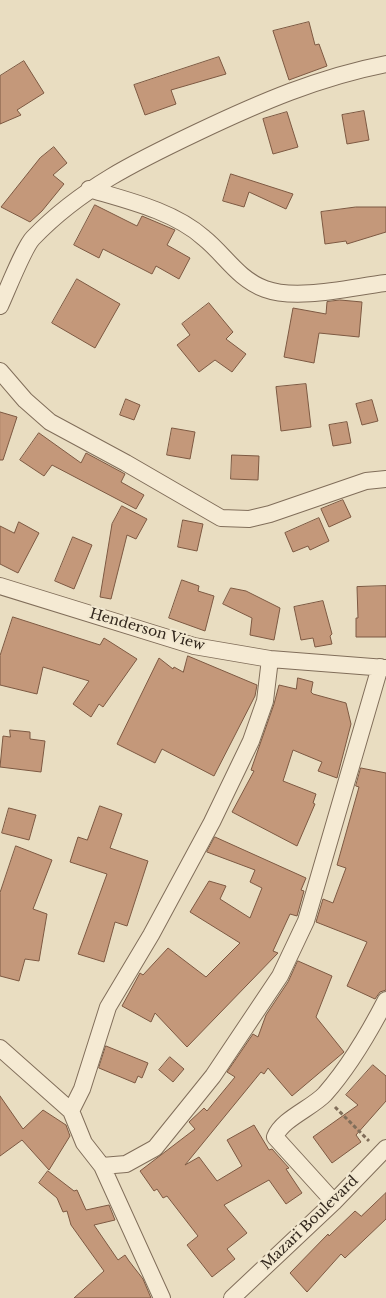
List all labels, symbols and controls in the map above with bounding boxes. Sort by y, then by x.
street label: Henderson View [87,606,207,654]
street label: Mazari Boulevard [258,1173,362,1273]

